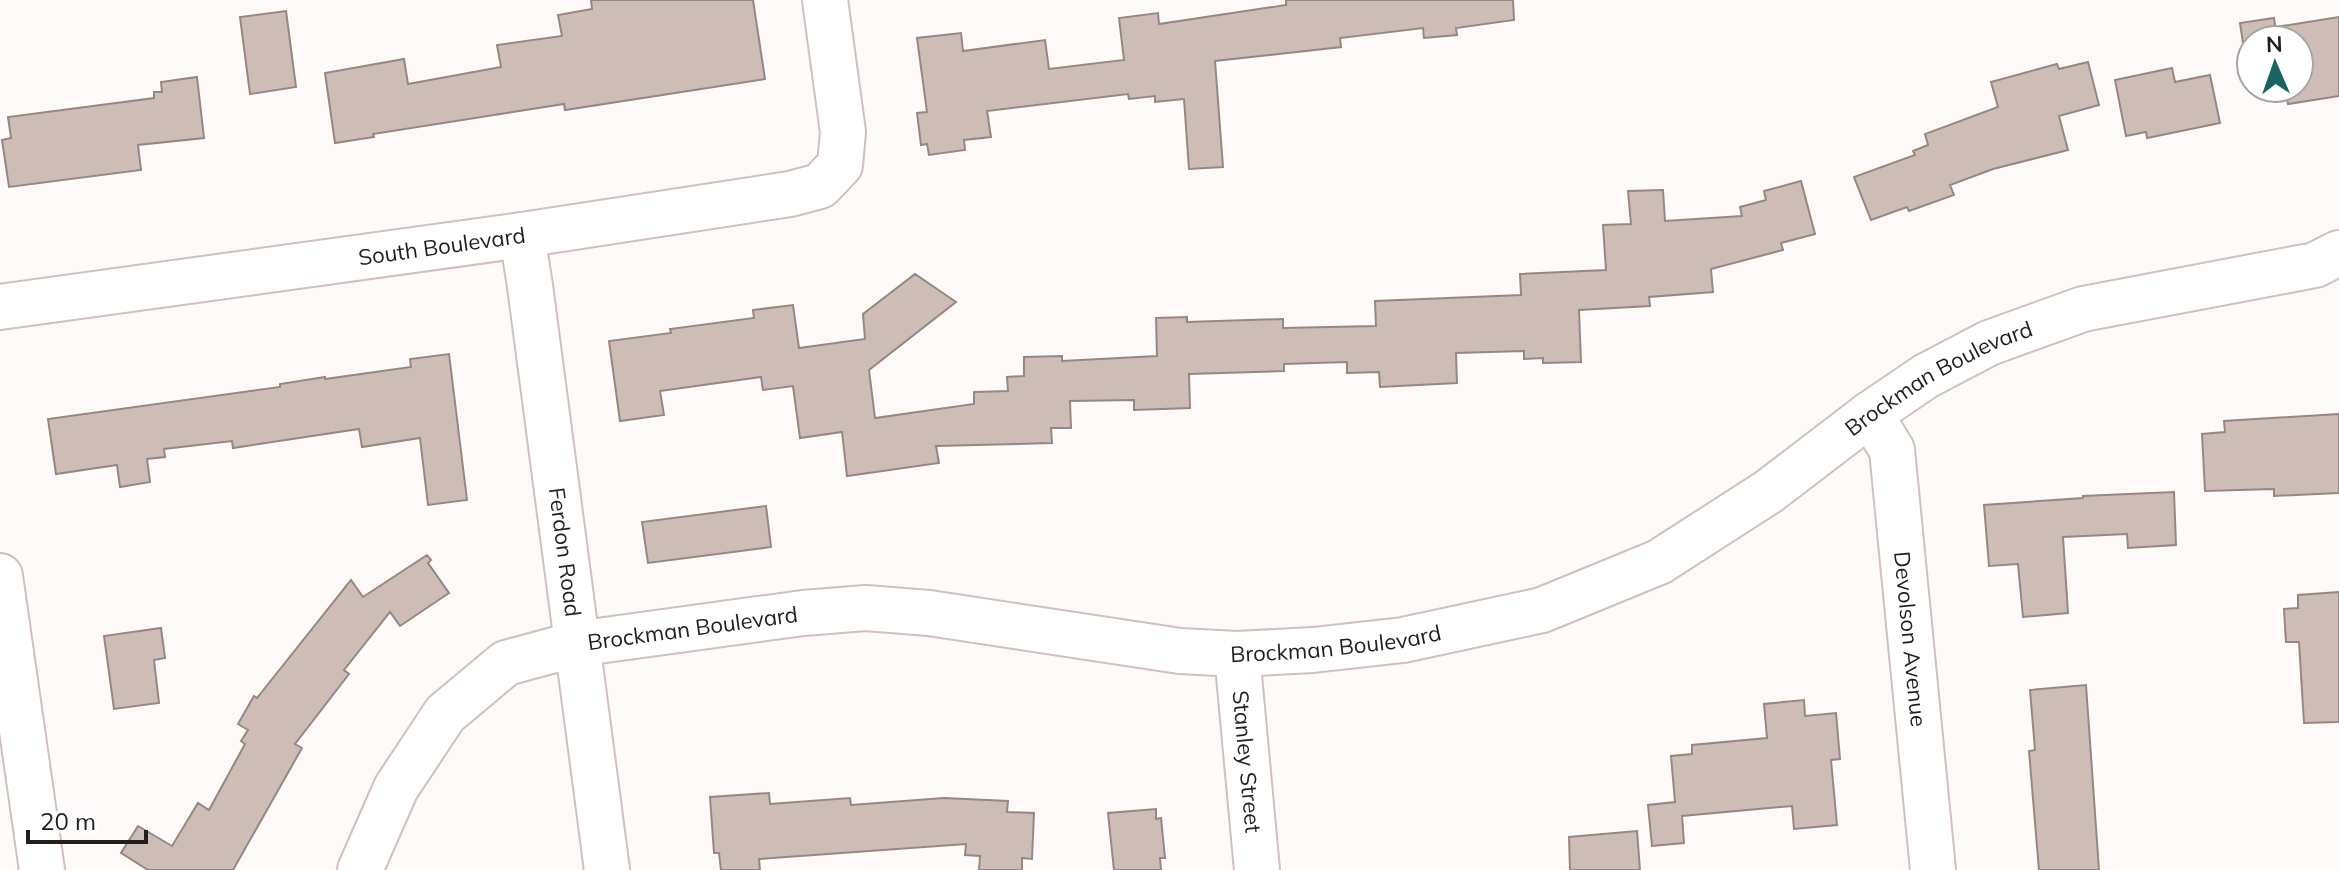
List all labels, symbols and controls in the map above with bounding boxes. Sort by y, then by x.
north arrow [2235,24,2315,104]
text: N [2266,30,2283,58]
street label: South Boulevard [356,221,527,271]
street label: Brockman Boulevard [1839,315,2036,442]
street label: Ferdon Road [543,486,587,618]
street label: Devolson Avenue [1888,550,1933,728]
street label: Brockman Boulevard [586,600,799,656]
street label: Brockman Boulevard [1230,618,1444,668]
street label: Stanley Street [1226,689,1268,834]
scale bar [28,794,146,844]
text: 20 m [40,806,96,836]

